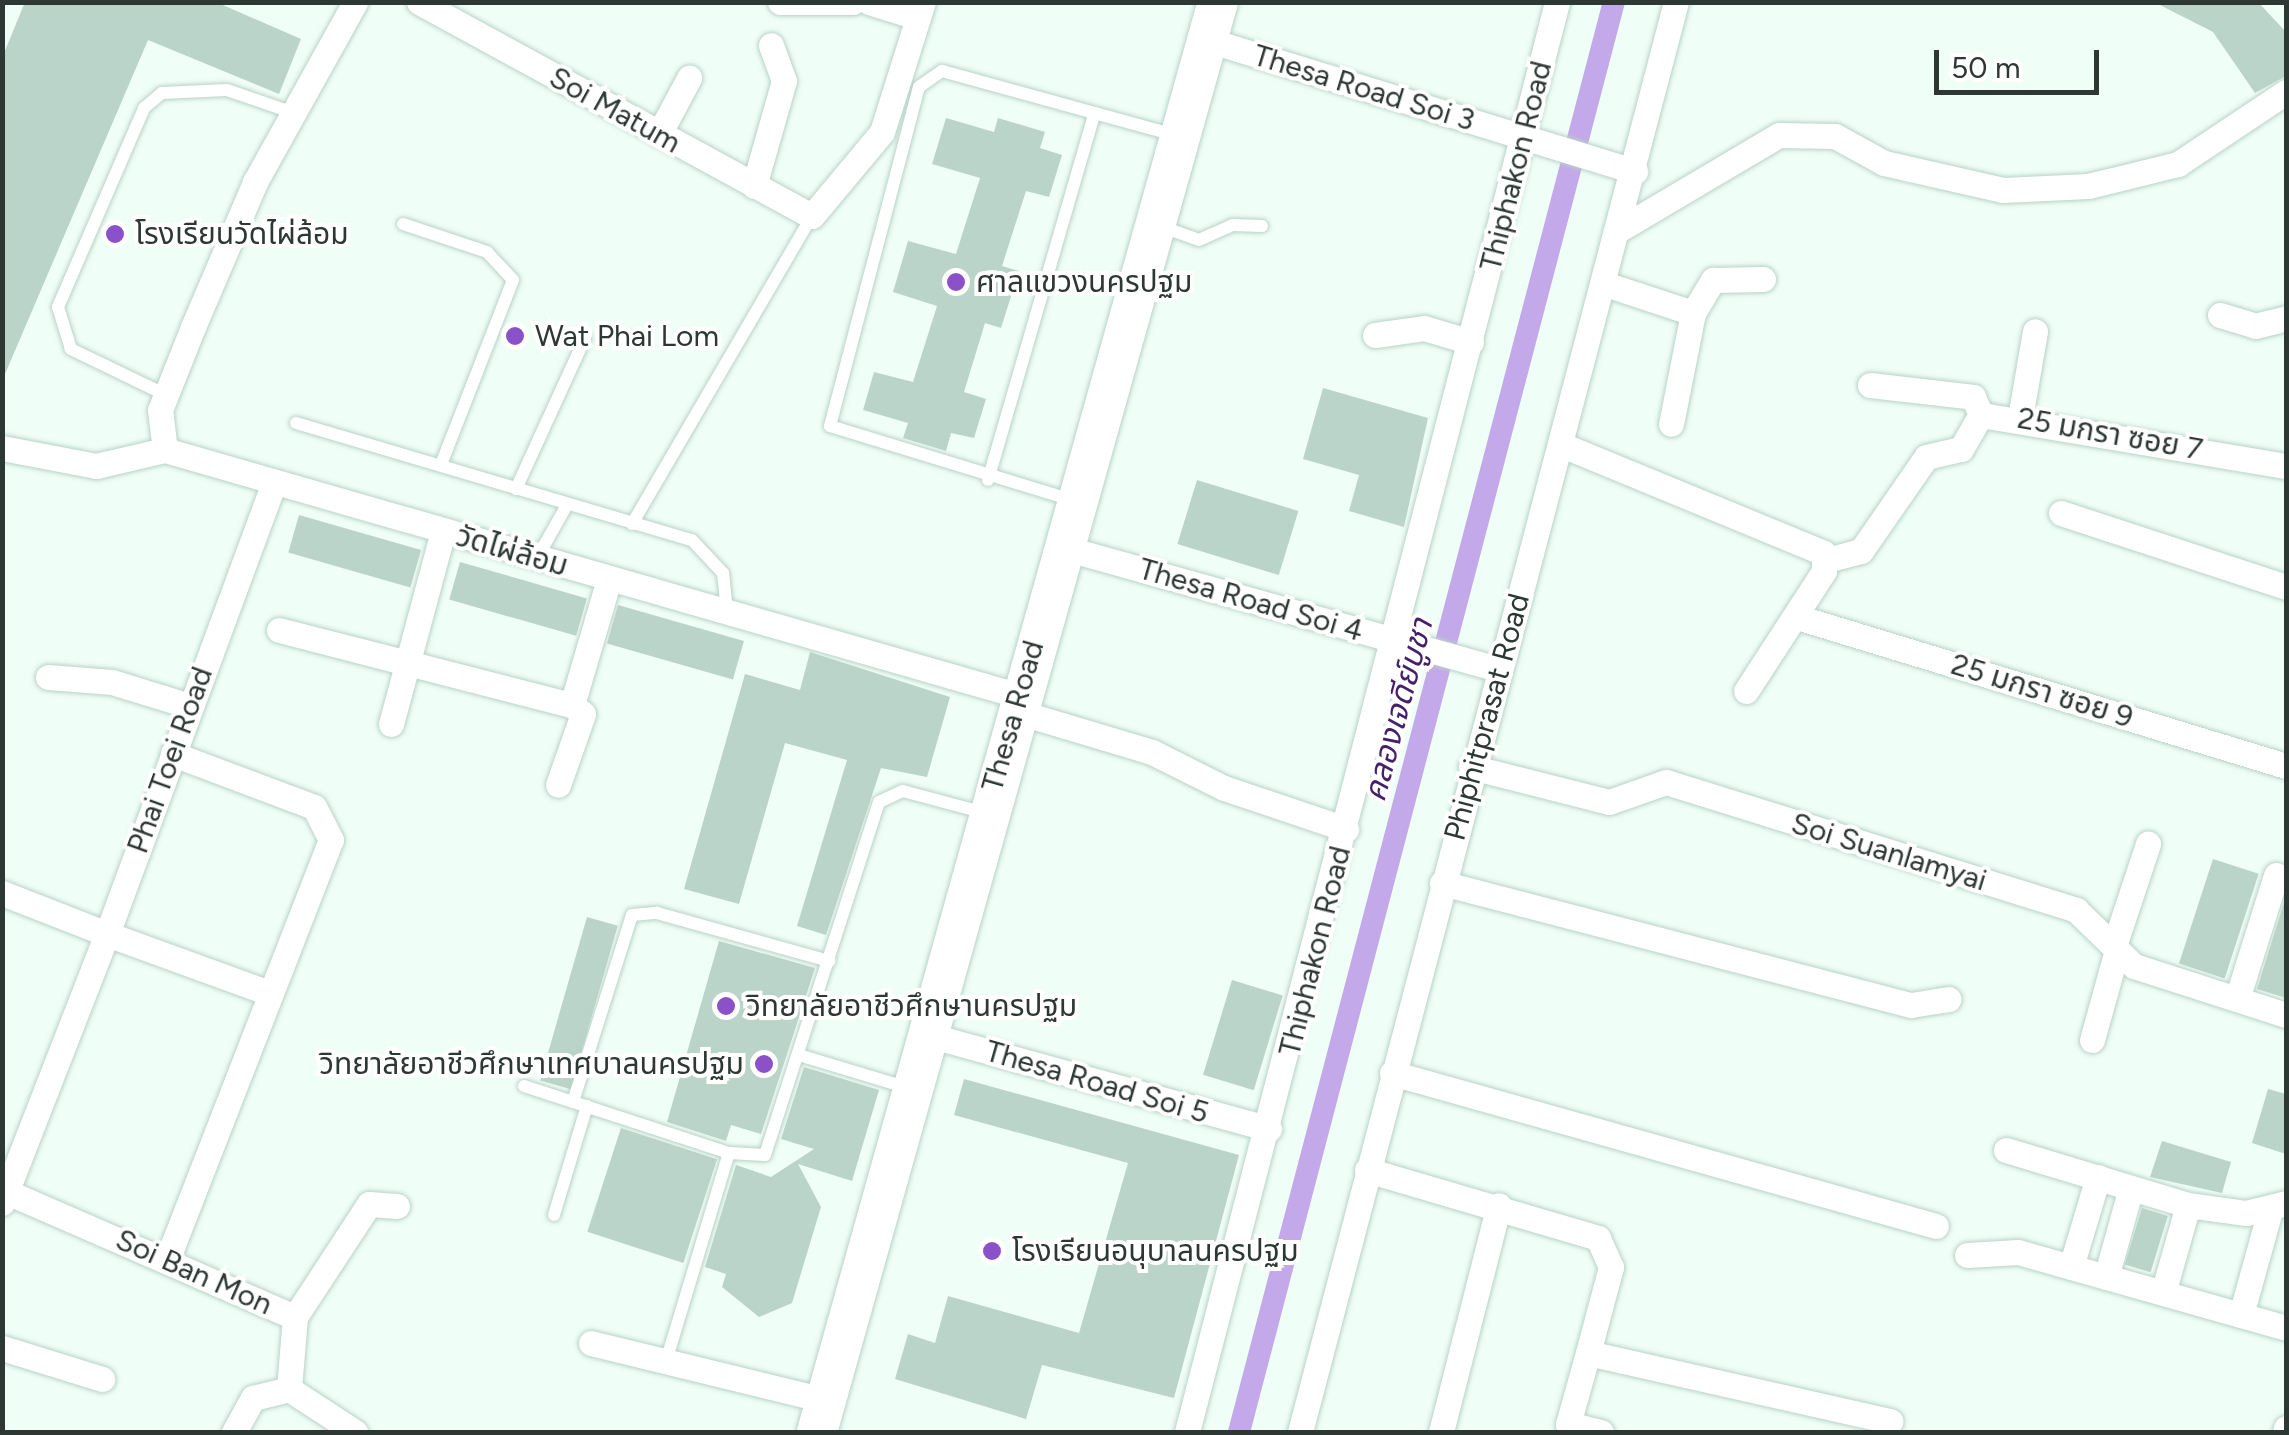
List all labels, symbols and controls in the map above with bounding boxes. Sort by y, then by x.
scale bar [1939,30,2104,92]
street label: Thesa Road Soi 3 [1249,37,1479,139]
text: 50 m [1951,49,2020,86]
street label: Thiphakon Road [1473,57,1559,275]
street label: Soi Matum [543,59,687,161]
place label: โรงเรียนวัดไผ่ล้อม [135,216,349,252]
marker: โรงเรียนวัดไผ่ล้อม [104,223,126,245]
place label: ศาลแขวงนครปฐม [976,264,1193,300]
marker: ศาลแขวงนครปฐม [945,271,967,293]
place label: Wat Phai Lom [535,318,719,354]
marker: Wat Phai Lom [504,325,526,347]
street label: 25 มกรา ซอย 7 [2015,400,2205,468]
street label: วัดไผ่ล้อม [452,518,572,584]
street label: Thesa Road Soi 4 [1135,551,1367,649]
street label: Phiphitprasat Road [1437,590,1537,844]
water label: คลองเจดีย์บูชา [1355,614,1441,806]
street label: Thesa Road [974,636,1052,796]
street label: 25 มกรา ซอย 9 [1947,646,2137,736]
street label: Phai Toei Road [120,662,220,858]
street label: Soi Suanlamyai [1787,805,1991,899]
street label: Thiphakon Road [1272,842,1358,1060]
place label: วิทยาลัยอาชีวศึกษานครปฐม [746,988,1077,1024]
marker: วิทยาลัยอาชีวศึกษานครปฐม [715,995,737,1017]
street label: Thesa Road Soi 5 [981,1033,1213,1131]
place label: วิทยาลัยอาชีวศึกษาเทศบาลนครปฐม [319,1046,744,1082]
marker: วิทยาลัยอาชีวศึกษาเทศบาลนครปฐม [753,1053,775,1075]
street label: Soi Ban Mon [110,1221,278,1323]
place label: โรงเรียนอนุบาลนครปฐม [1012,1233,1299,1269]
marker: โรงเรียนอนุบาลนครปฐม [981,1240,1003,1262]

